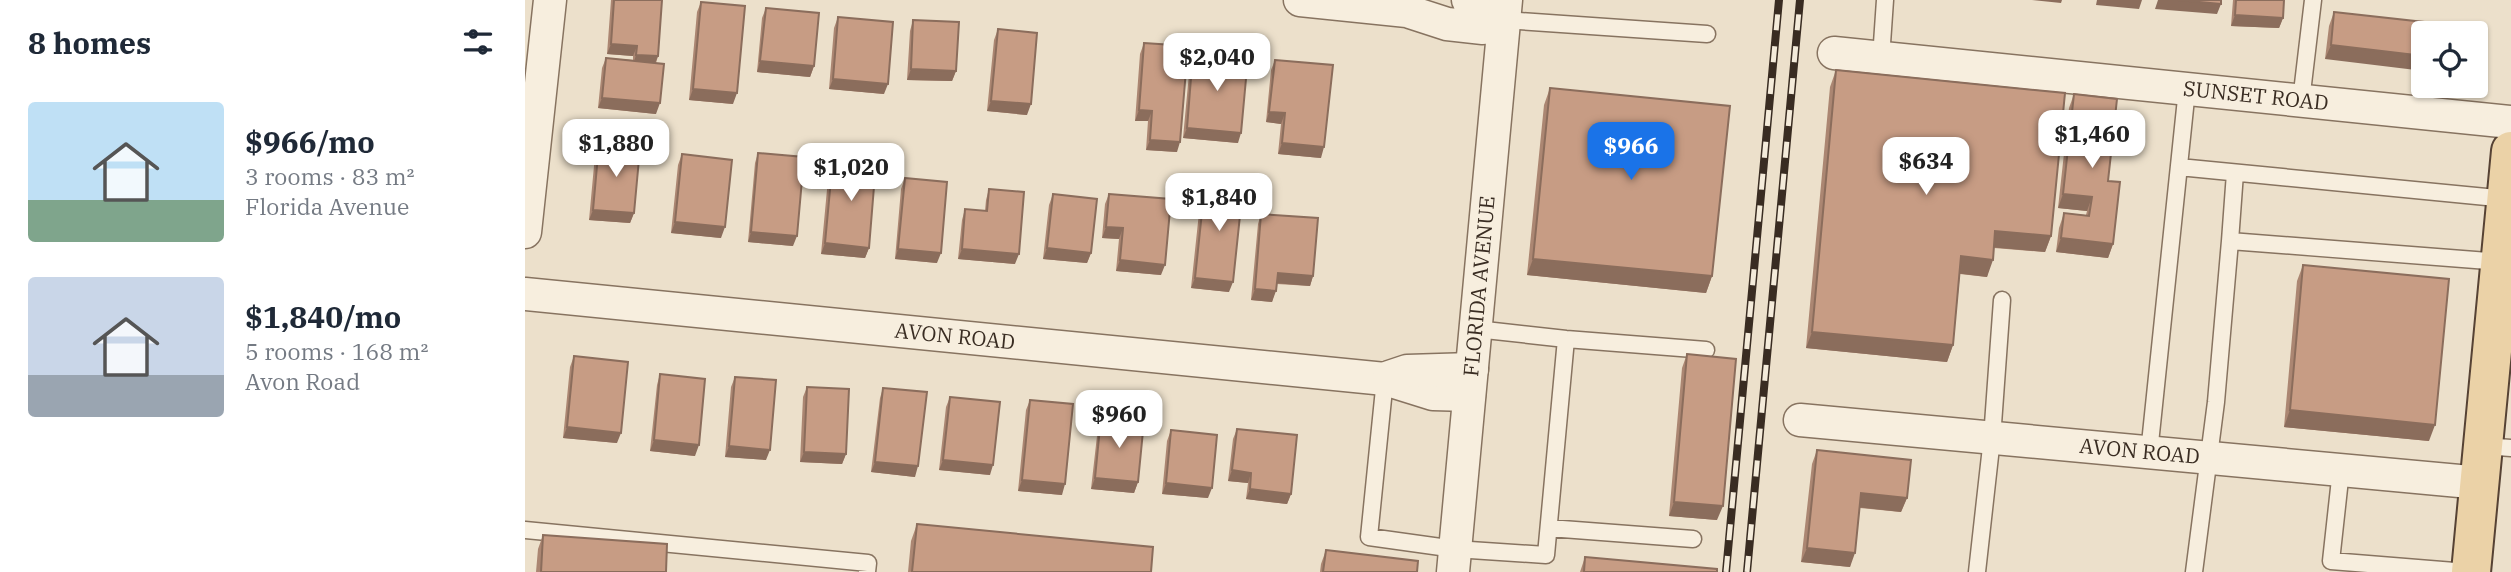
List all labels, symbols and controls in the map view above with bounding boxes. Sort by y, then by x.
map controls [2411,21,2488,98]
button: locate [2411,21,2488,98]
text: 8 homes [28,23,151,62]
icon: filters [459,23,497,61]
pin: $2,040 [1160,34,1274,93]
text: $2,040 [1179,41,1255,71]
street label: SUNSET ROAD [2182,74,2330,116]
pin: $1,460 [2035,110,2149,170]
text: $1,460 [2054,118,2130,148]
pin: $1,880 [559,120,673,179]
text: $966/mo [245,122,375,161]
pin: $966 [1590,122,1672,182]
text: $1,880 [578,127,654,157]
icon: home [84,130,168,214]
text: $966 [1603,130,1659,160]
pin: $634 [1885,138,1967,197]
pin: $1,020 [794,144,908,203]
text: $634 [1898,145,1954,175]
text: $1,020 [813,151,889,181]
text: 3 rooms · 83 m² [245,161,415,191]
pin: $1,840 [1162,174,1276,233]
text: $1,840 [1181,181,1257,211]
text: Florida Avenue [245,191,409,221]
street label: FLORIDA AVENUE [1456,195,1501,378]
text: $1,840/mo [245,297,401,336]
icon: home [84,305,168,389]
street label: AVON ROAD [894,316,1016,355]
text: 5 rooms · 168 m² [245,336,428,366]
text: Avon Road [245,366,360,396]
pin: $960 [1078,391,1160,450]
text: $960 [1091,398,1147,428]
street label: AVON ROAD [2078,431,2201,470]

